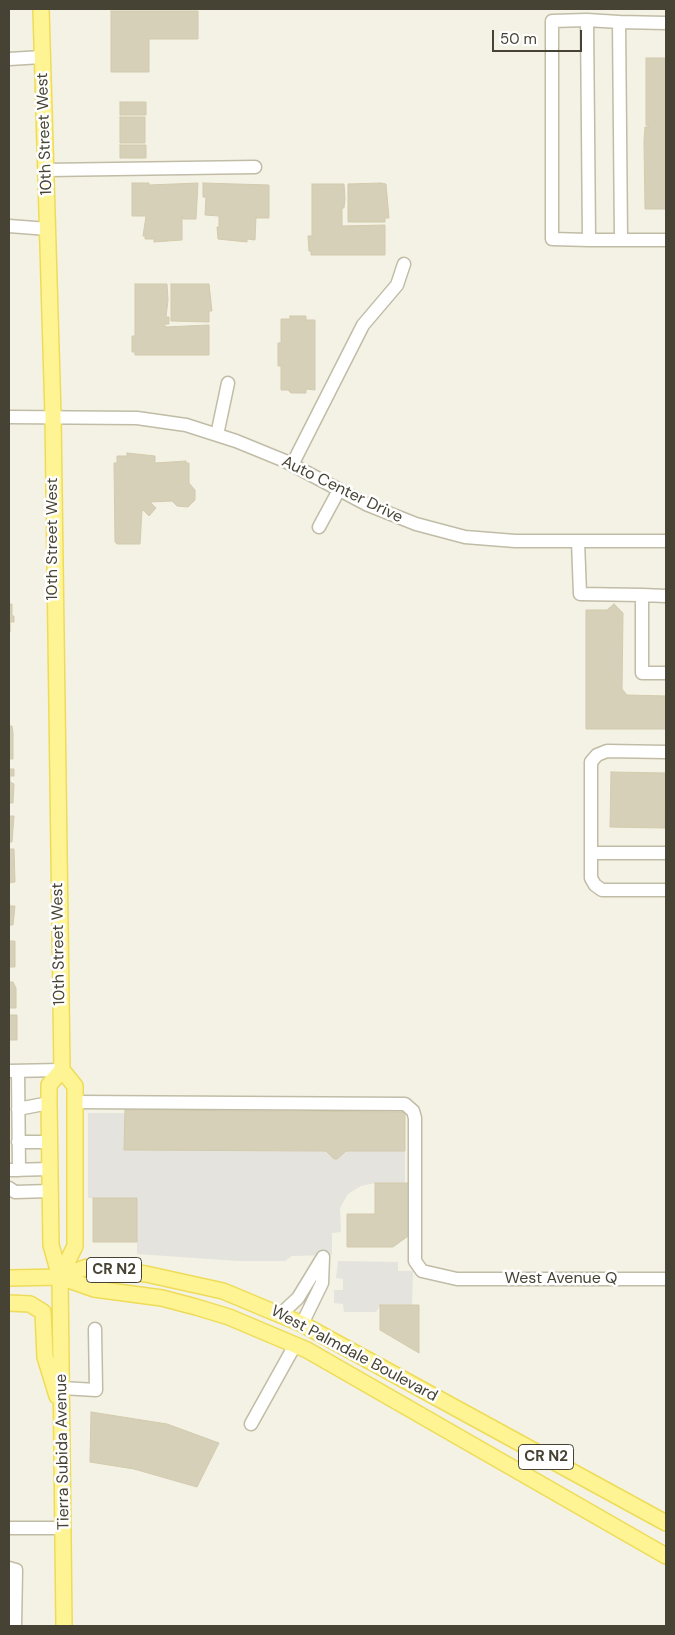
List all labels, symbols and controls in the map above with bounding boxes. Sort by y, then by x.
scale bar [495,20,585,52]
text: 50 m [500,29,537,49]
street label: 10th Street West [33,72,57,196]
street label: Auto Center Drive [278,452,406,528]
street label: 10th Street West [43,478,63,600]
street label: 10th Street West [48,882,70,1006]
road number: CR N2 [86,1258,142,1282]
street label: West Avenue Q [505,1269,617,1289]
street label: West Palmdale Boulevard [267,1302,441,1406]
street label: Tierra Subida Avenue [52,1374,74,1530]
road number: CR N2 [518,1444,574,1470]

